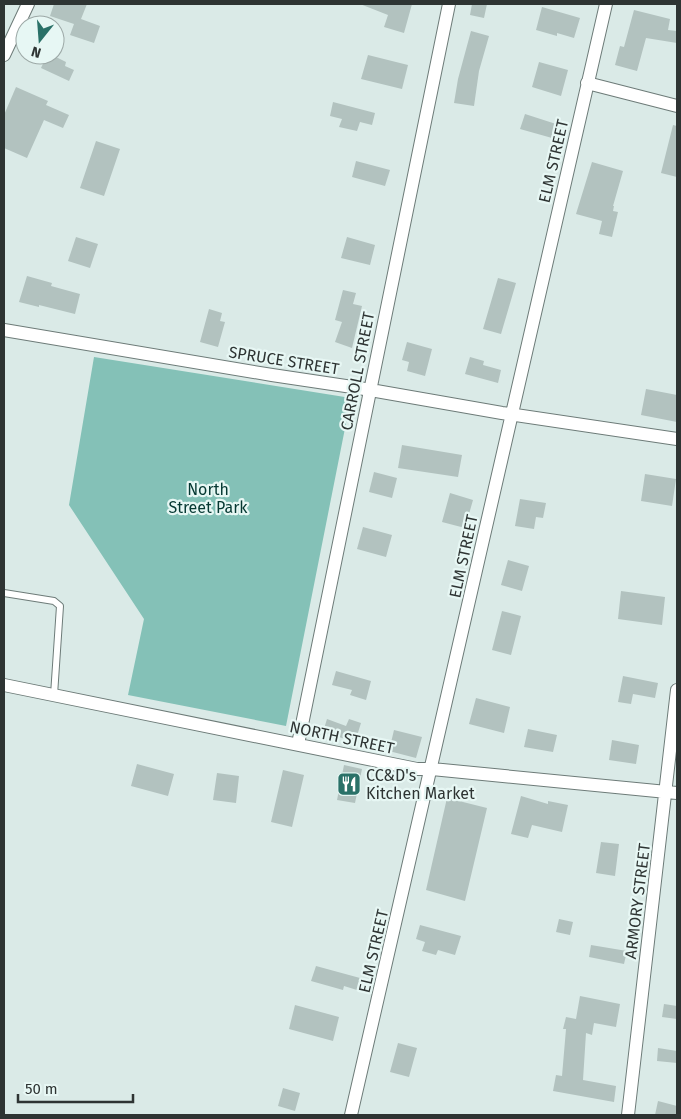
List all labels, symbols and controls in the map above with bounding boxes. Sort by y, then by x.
north arrow [15,15,65,65]
text: N [29,42,43,61]
street label: ELM STREET [535,117,572,205]
street label: CARROLL STREET [337,310,378,432]
street label: SPRUCE STREET [227,342,341,379]
park label: North Street Park [168,480,248,517]
street label: ELM STREET [445,512,482,600]
street label: NORTH STREET [288,717,397,758]
place label: CC&D's Kitchen Market [366,766,475,803]
restaurant icon: CC&D's Kitchen Market [336,771,362,797]
street label: ARMORY STREET [621,842,654,960]
street label: ELM STREET [355,907,392,995]
scale bar [18,1072,132,1104]
text: 50 m [25,1080,58,1098]

